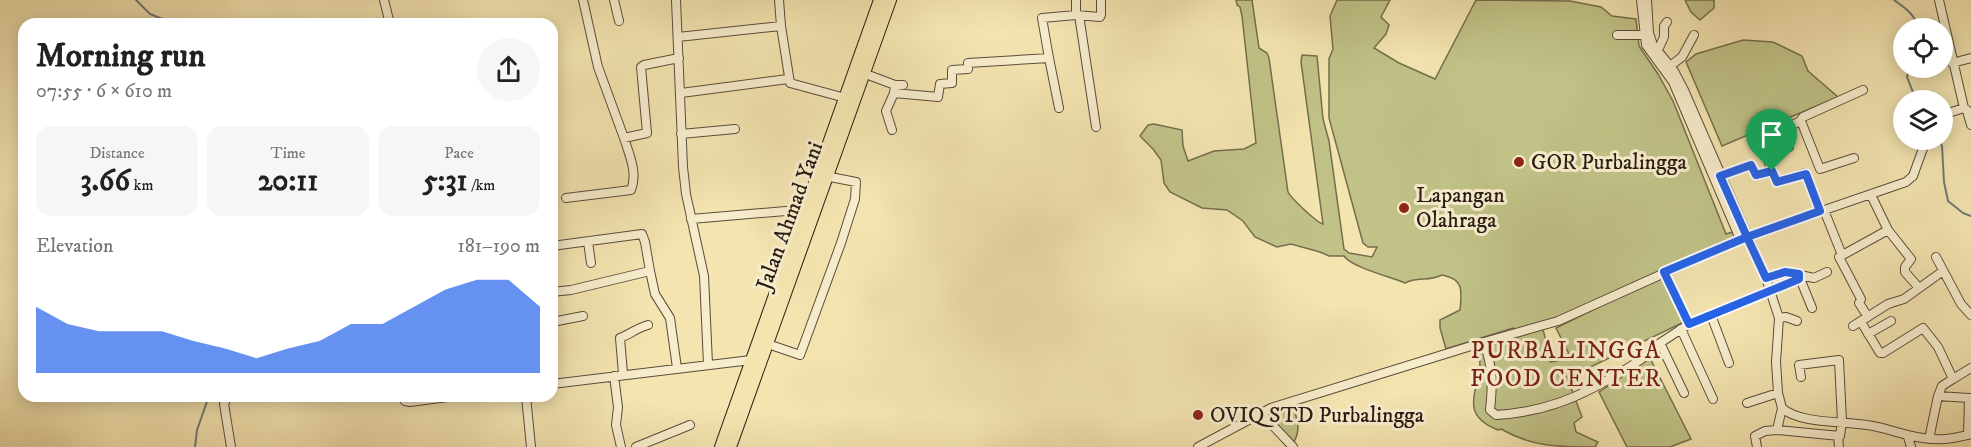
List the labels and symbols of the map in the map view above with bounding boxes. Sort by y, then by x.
pin [1746,109,1797,171]
street label: Jalan Ahmad Yani [750,138,829,296]
place label: GOR Purbalingga [1531,149,1688,176]
marker: GOR Purbalingga [1512,155,1526,169]
place label: Lapangan Olahraga [1416,182,1505,234]
marker: Lapangan Olahraga [1397,201,1411,215]
district label: PURBALINGGA FOOD CENTER [1470,336,1662,394]
place label: OVIQ STD Purbalingga [1210,402,1425,429]
marker: OVIQ STD Purbalingga [1191,408,1205,422]

